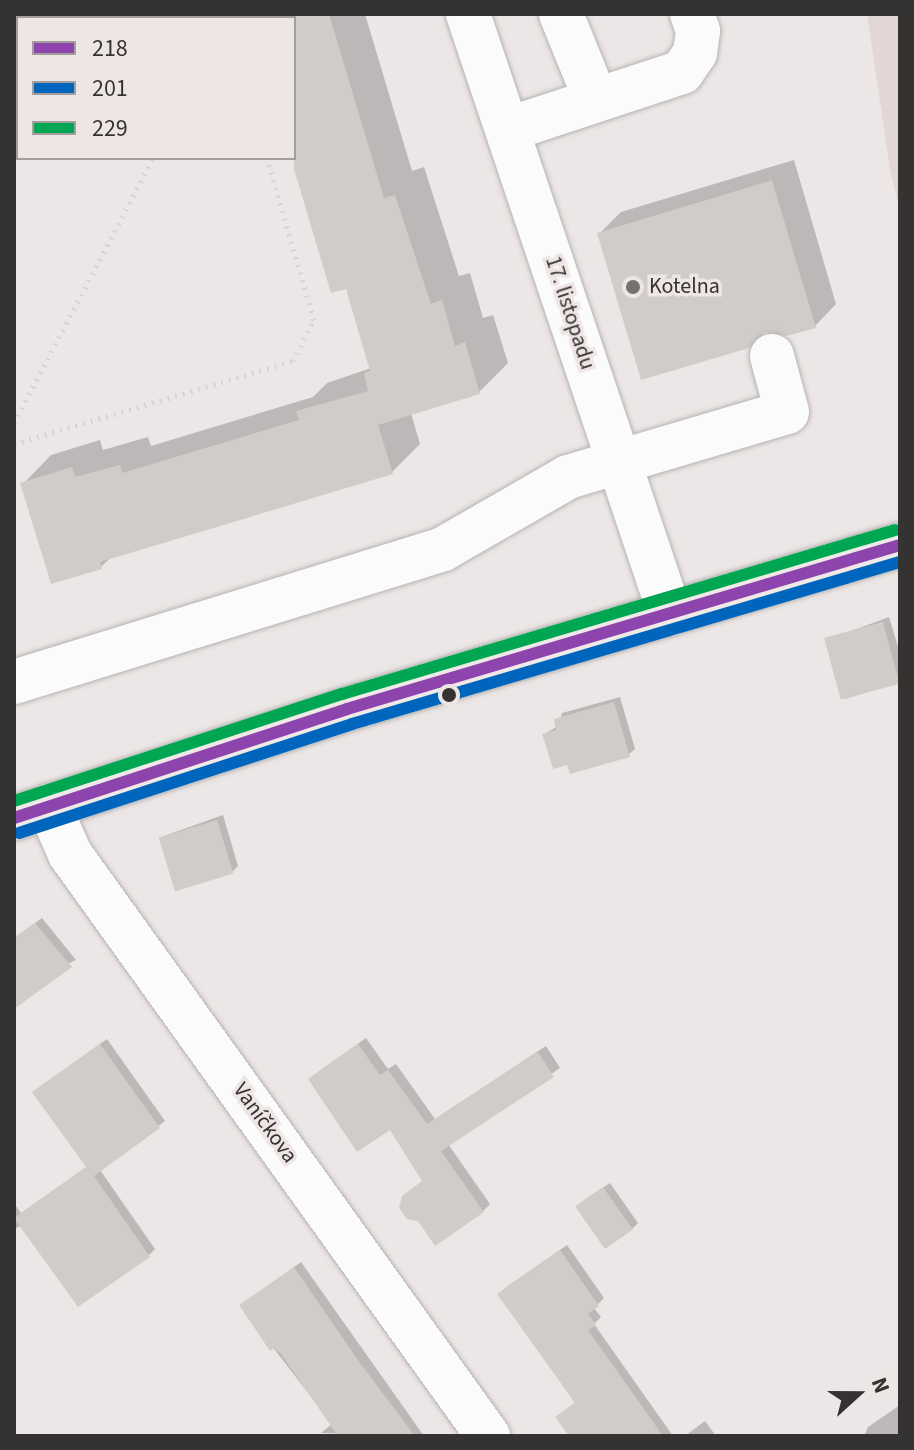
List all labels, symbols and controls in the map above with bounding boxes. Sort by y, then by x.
legend [16,16,296,160]
text: 218 [92,31,128,66]
text: 201 [92,71,128,106]
text: 229 [92,111,128,146]
street label: 17. listopadu [539,253,601,373]
place label: Kotelna [649,274,720,300]
marker: Kotelna [624,278,642,296]
unlabelled marker [441,687,457,703]
street label: Vaníčkova [227,1078,303,1168]
north arrow [818,1354,898,1434]
text: N [863,1373,898,1398]

